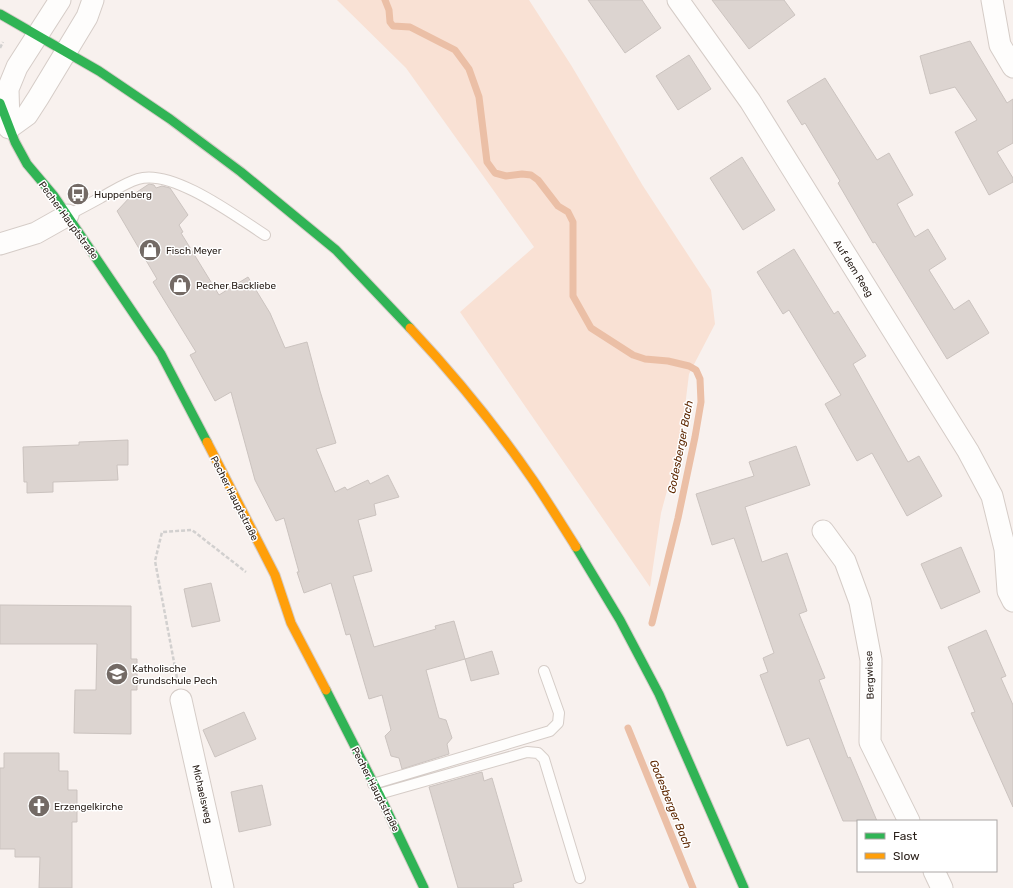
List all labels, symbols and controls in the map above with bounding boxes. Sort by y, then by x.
street label: Pecher Hauptstraße [36,179,101,262]
bus stop icon: Huppenberg [65,181,91,207]
place label: Huppenberg [94,189,152,201]
shop icon: Fisch Meyer [137,237,163,263]
street label: Auf dem Reeg [831,238,876,299]
place label: Fisch Meyer [166,245,222,257]
shop icon: Pecher Backliebe [167,272,193,298]
place label: Pecher Backliebe [196,280,276,292]
water label: Godesberger Bach [665,399,696,495]
street label: Pecher Hauptstraße [208,454,261,543]
street label: Bergwiese [863,650,877,700]
school or university icon: Katholische Grundschule Pech [104,661,130,687]
place label: Katholische Grundschule Pech [132,663,217,687]
street label: Pecher Hauptstraße [349,745,402,834]
water label: Godesberger Bach [647,758,694,851]
street label: Michaelsweg [189,764,215,825]
church icon: Erzengelkirche [26,793,52,819]
place label: Erzengelkirche [54,801,123,813]
legend [857,820,997,872]
text: Fast [893,829,917,843]
text: Slow [893,849,920,863]

